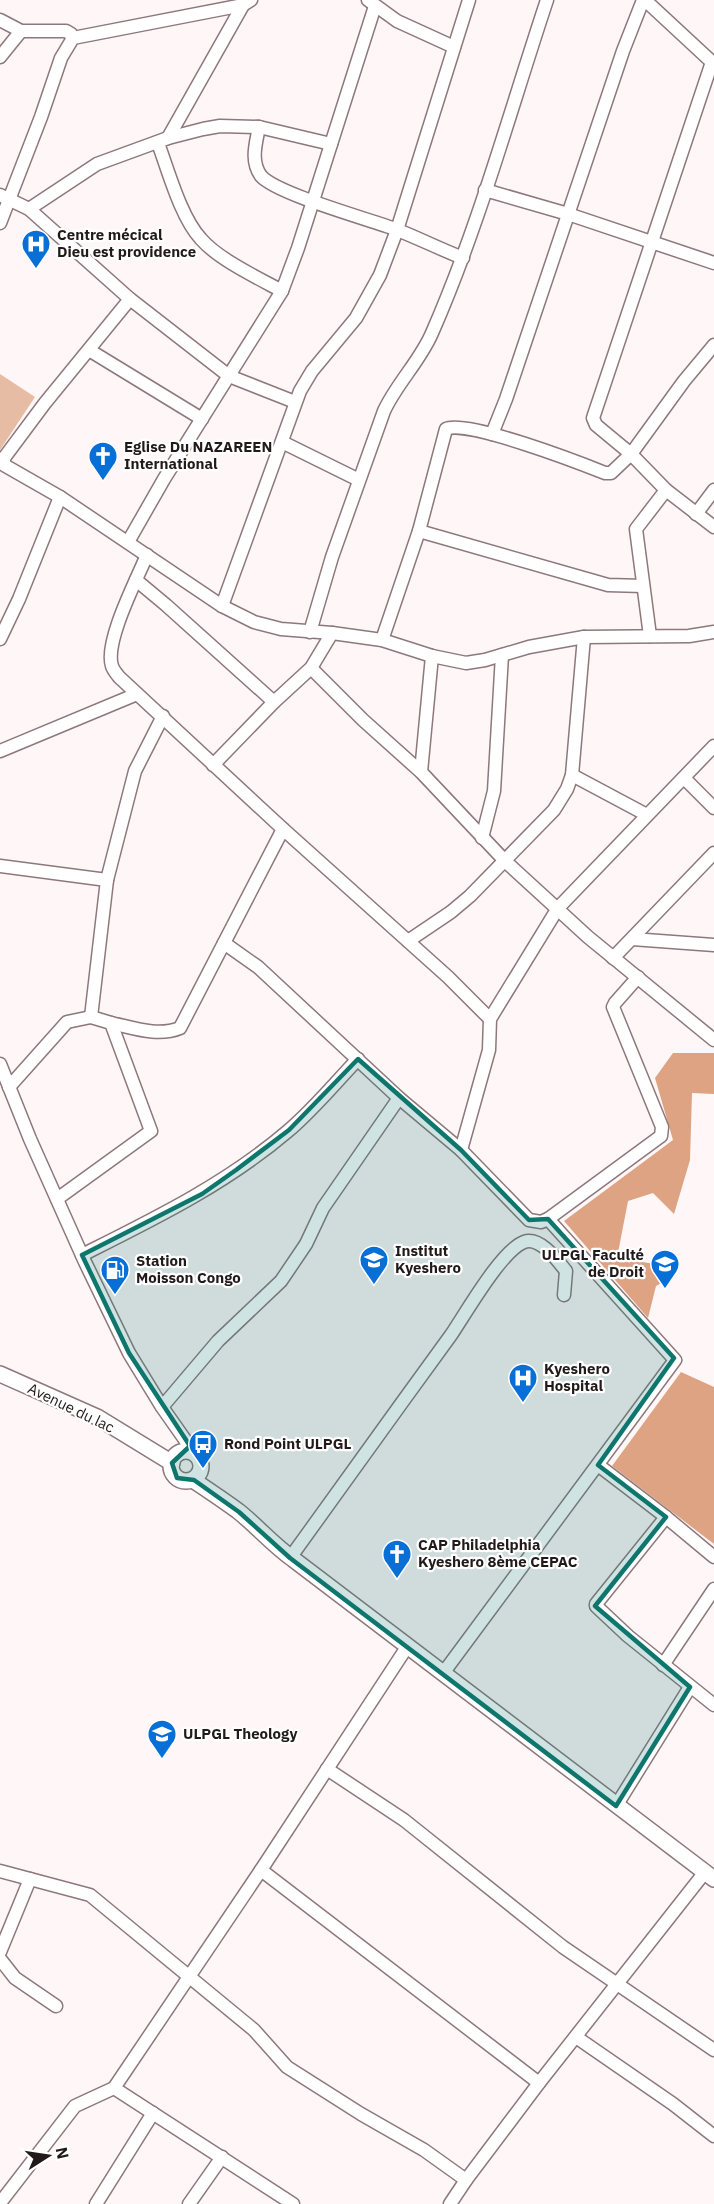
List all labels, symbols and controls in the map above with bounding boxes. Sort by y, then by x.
place label: Centre mécical Dieu est providence [57,225,196,261]
hospital icon: Centre mécical Dieu est providence [20,228,52,270]
place label: Eglise Du NAZAREEN International [124,437,272,473]
church icon: Eglise Du NAZAREEN International [87,440,119,482]
place label: Institut Kyeshero [395,1241,461,1277]
school or university icon: Institut Kyeshero [358,1244,390,1286]
place label: ULPGL Faculté de Droit [542,1245,644,1281]
school or university icon: ULPGL Faculté de Droit [649,1248,681,1290]
place label: Station Moisson Congo [136,1251,241,1287]
fuel station icon: Station Moisson Congo [99,1254,131,1296]
place label: Kyeshero Hospital [544,1359,610,1395]
hospital icon: Kyeshero Hospital [507,1362,539,1404]
street label: Avenue du lac [25,1378,118,1437]
bus stop icon: Rond Point ULPGL [187,1428,219,1470]
place label: Rond Point ULPGL [224,1434,351,1453]
place label: CAP Philadelphia Kyeshero 8ème CEPAC [418,1535,578,1571]
church icon: CAP Philadelphia Kyeshero 8ème CEPAC [381,1538,413,1580]
school or university icon: ULPGL Theology [146,1718,178,1760]
place label: ULPGL Theology [183,1724,297,1743]
north arrow [18,2126,78,2186]
text: N [52,2145,74,2161]

